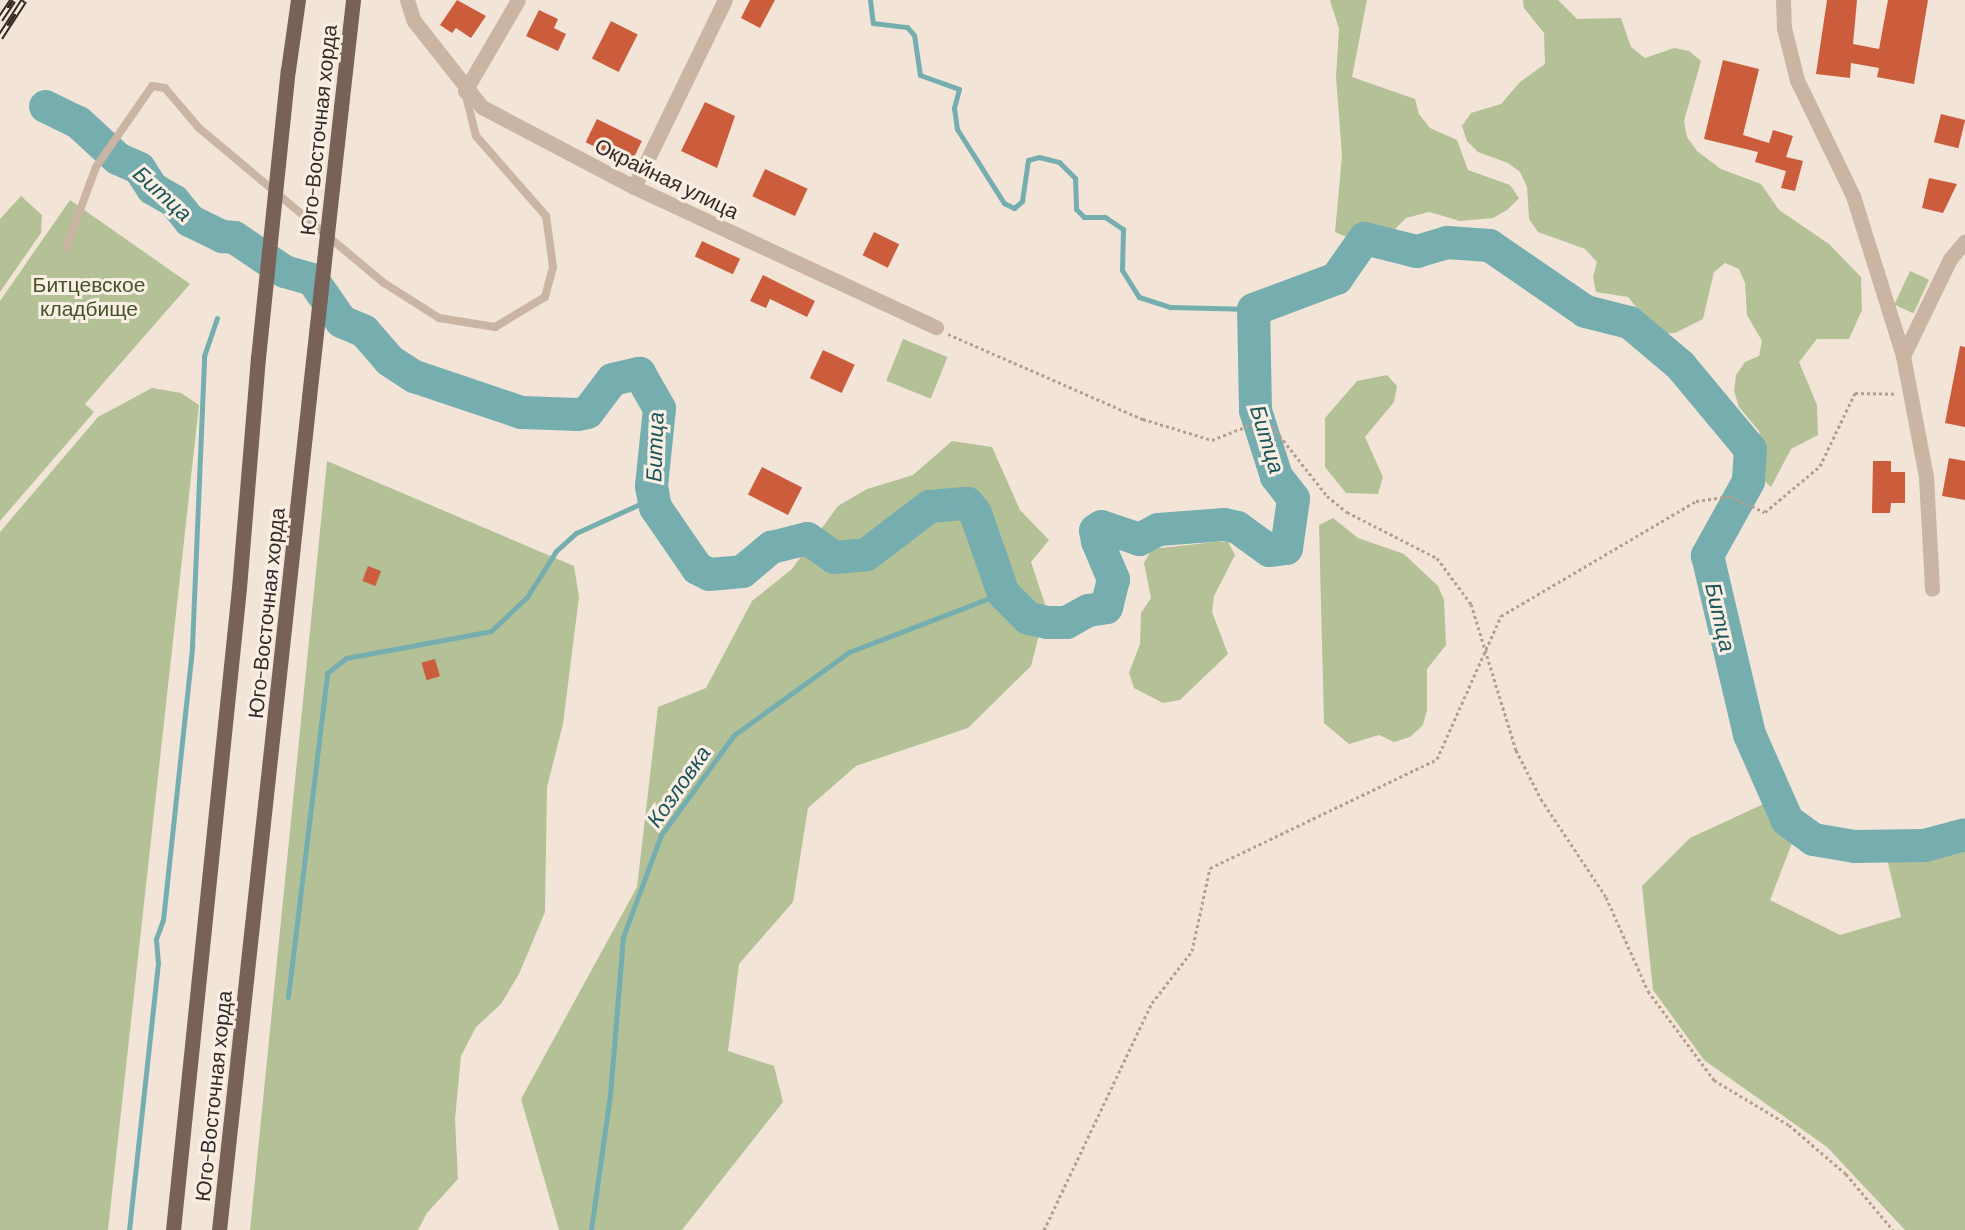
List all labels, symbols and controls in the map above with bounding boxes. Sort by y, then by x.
street label: Юго-Восточная хорда [294,23,342,237]
street label: Окрайная улица [591,132,743,224]
water label: Битца [128,160,198,226]
park label: Битцевское кладбище [33,271,145,321]
water label: Битца [1245,402,1291,476]
water label: Битца [640,412,668,482]
street label: Юго-Восточная хорда [242,506,290,720]
water label: Битца [1700,580,1742,654]
water label: Козловка [640,740,716,832]
street label: Юго-Восточная хорда [189,989,237,1203]

